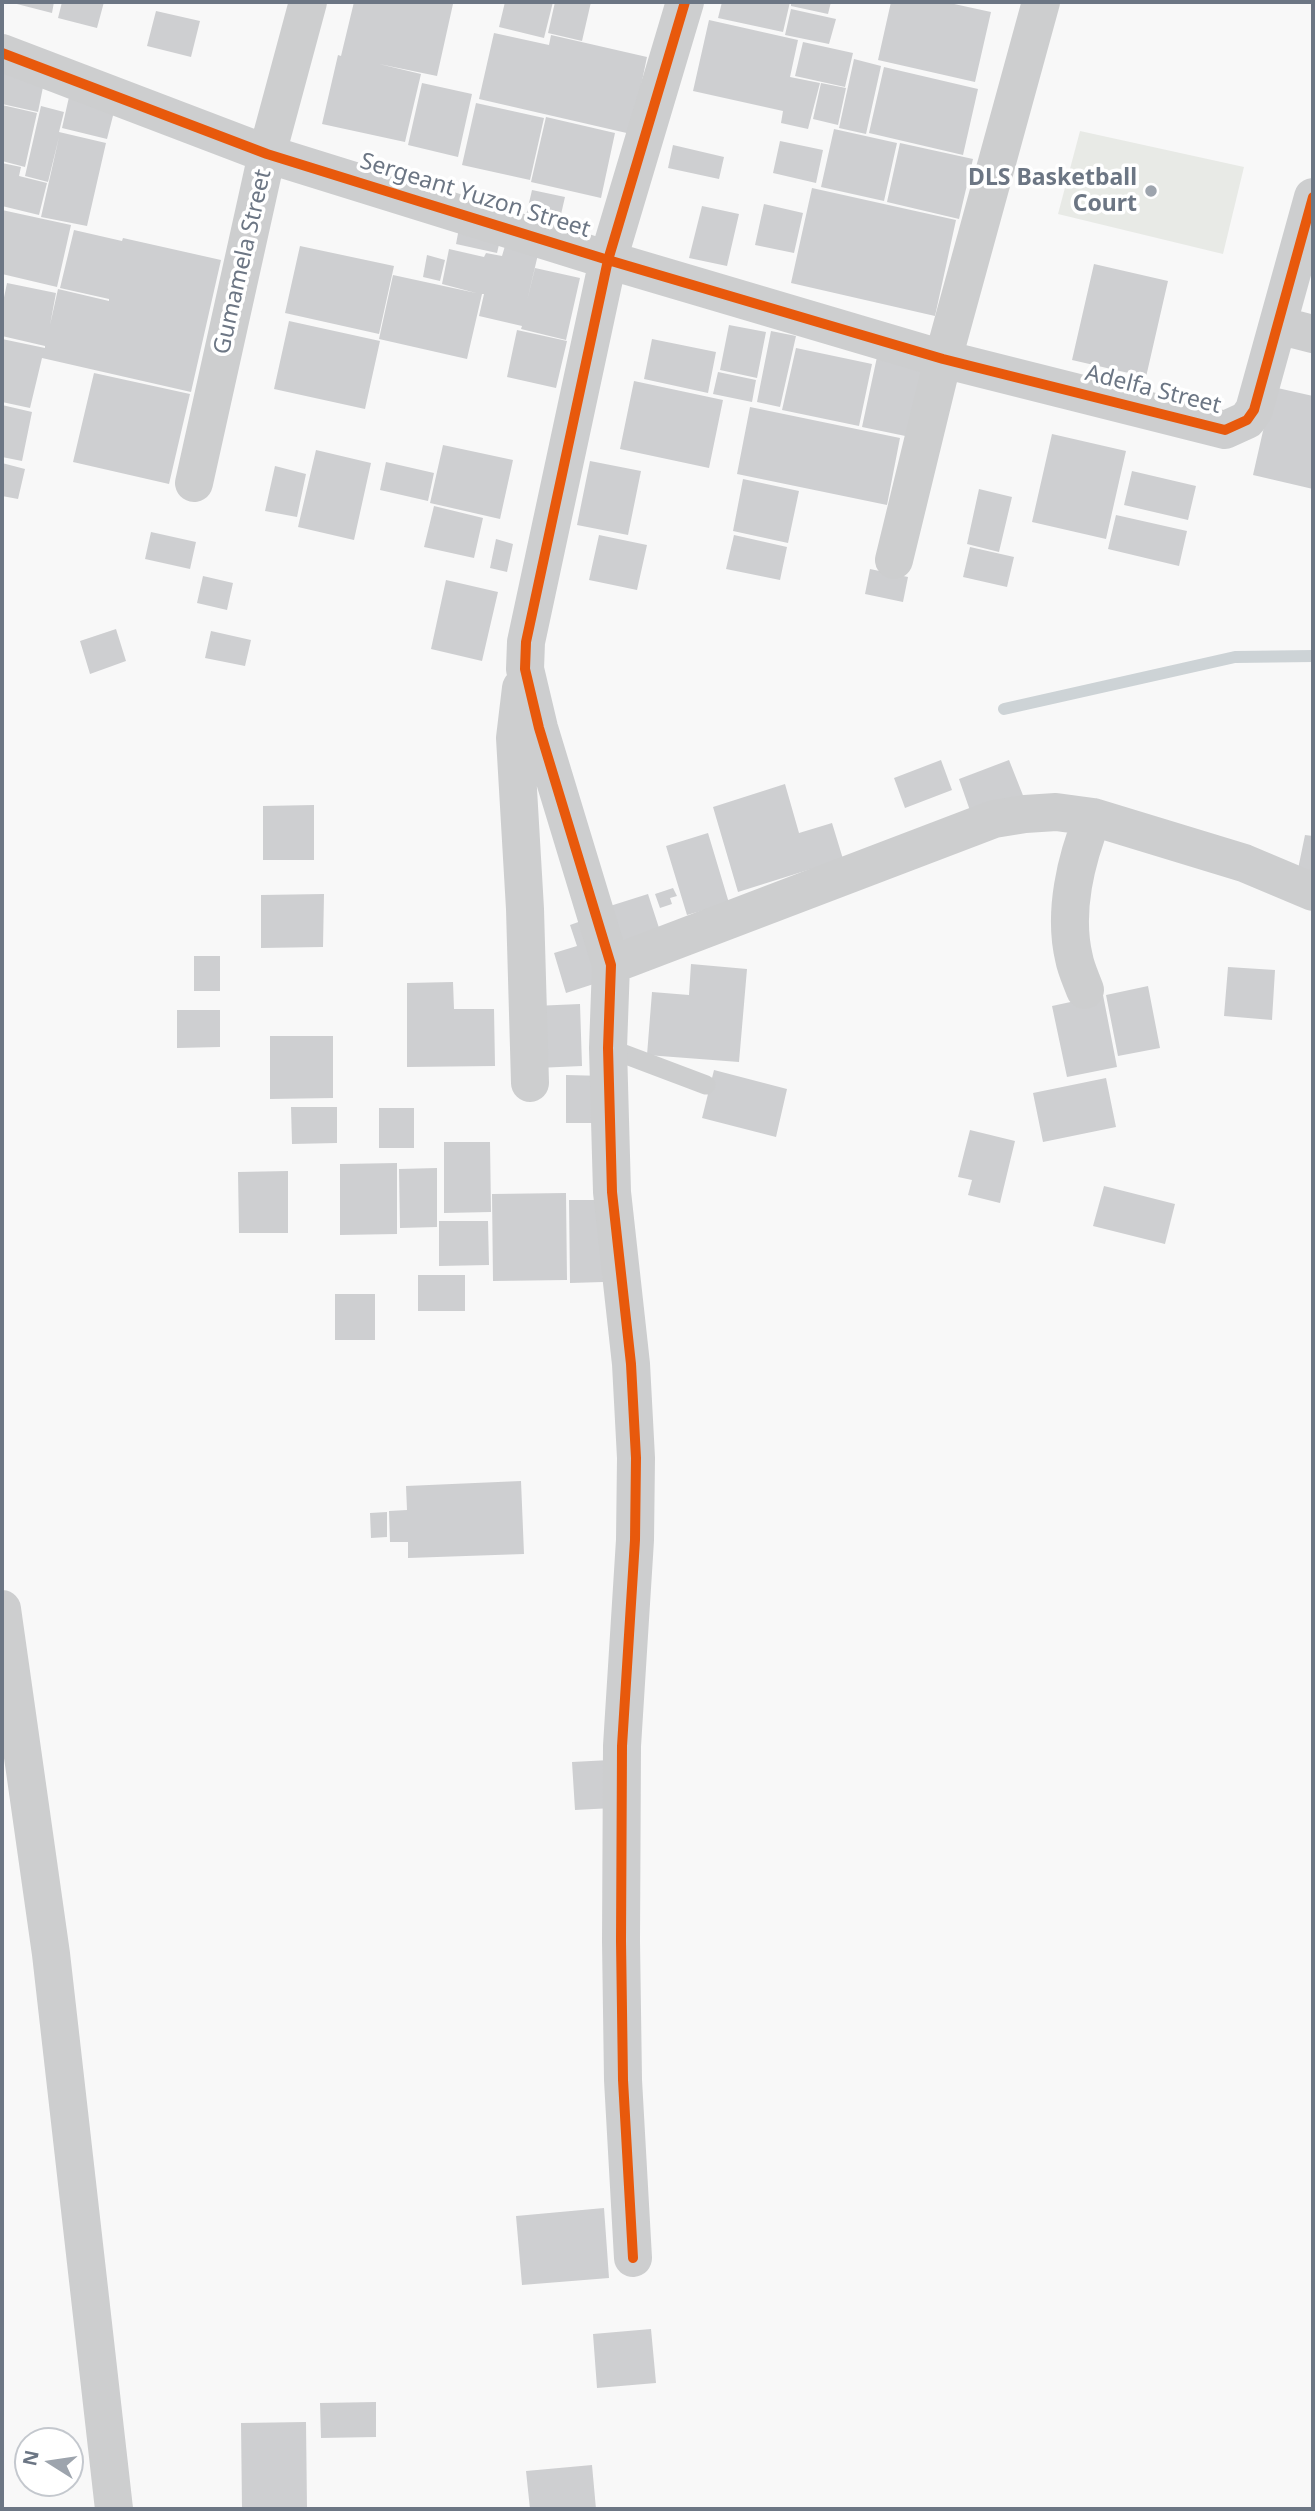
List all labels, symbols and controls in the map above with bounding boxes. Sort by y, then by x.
street label: Sergeant Yuzon Street [357,148,593,244]
place label: DLS Basketball Court [968,164,1137,218]
street label: Gumamela Street [208,167,278,357]
marker: DLS Basketball Court [1143,183,1159,199]
street label: Adelfa Street [1082,360,1224,420]
north arrow [14,2427,84,2497]
text: N [16,2448,45,2468]

